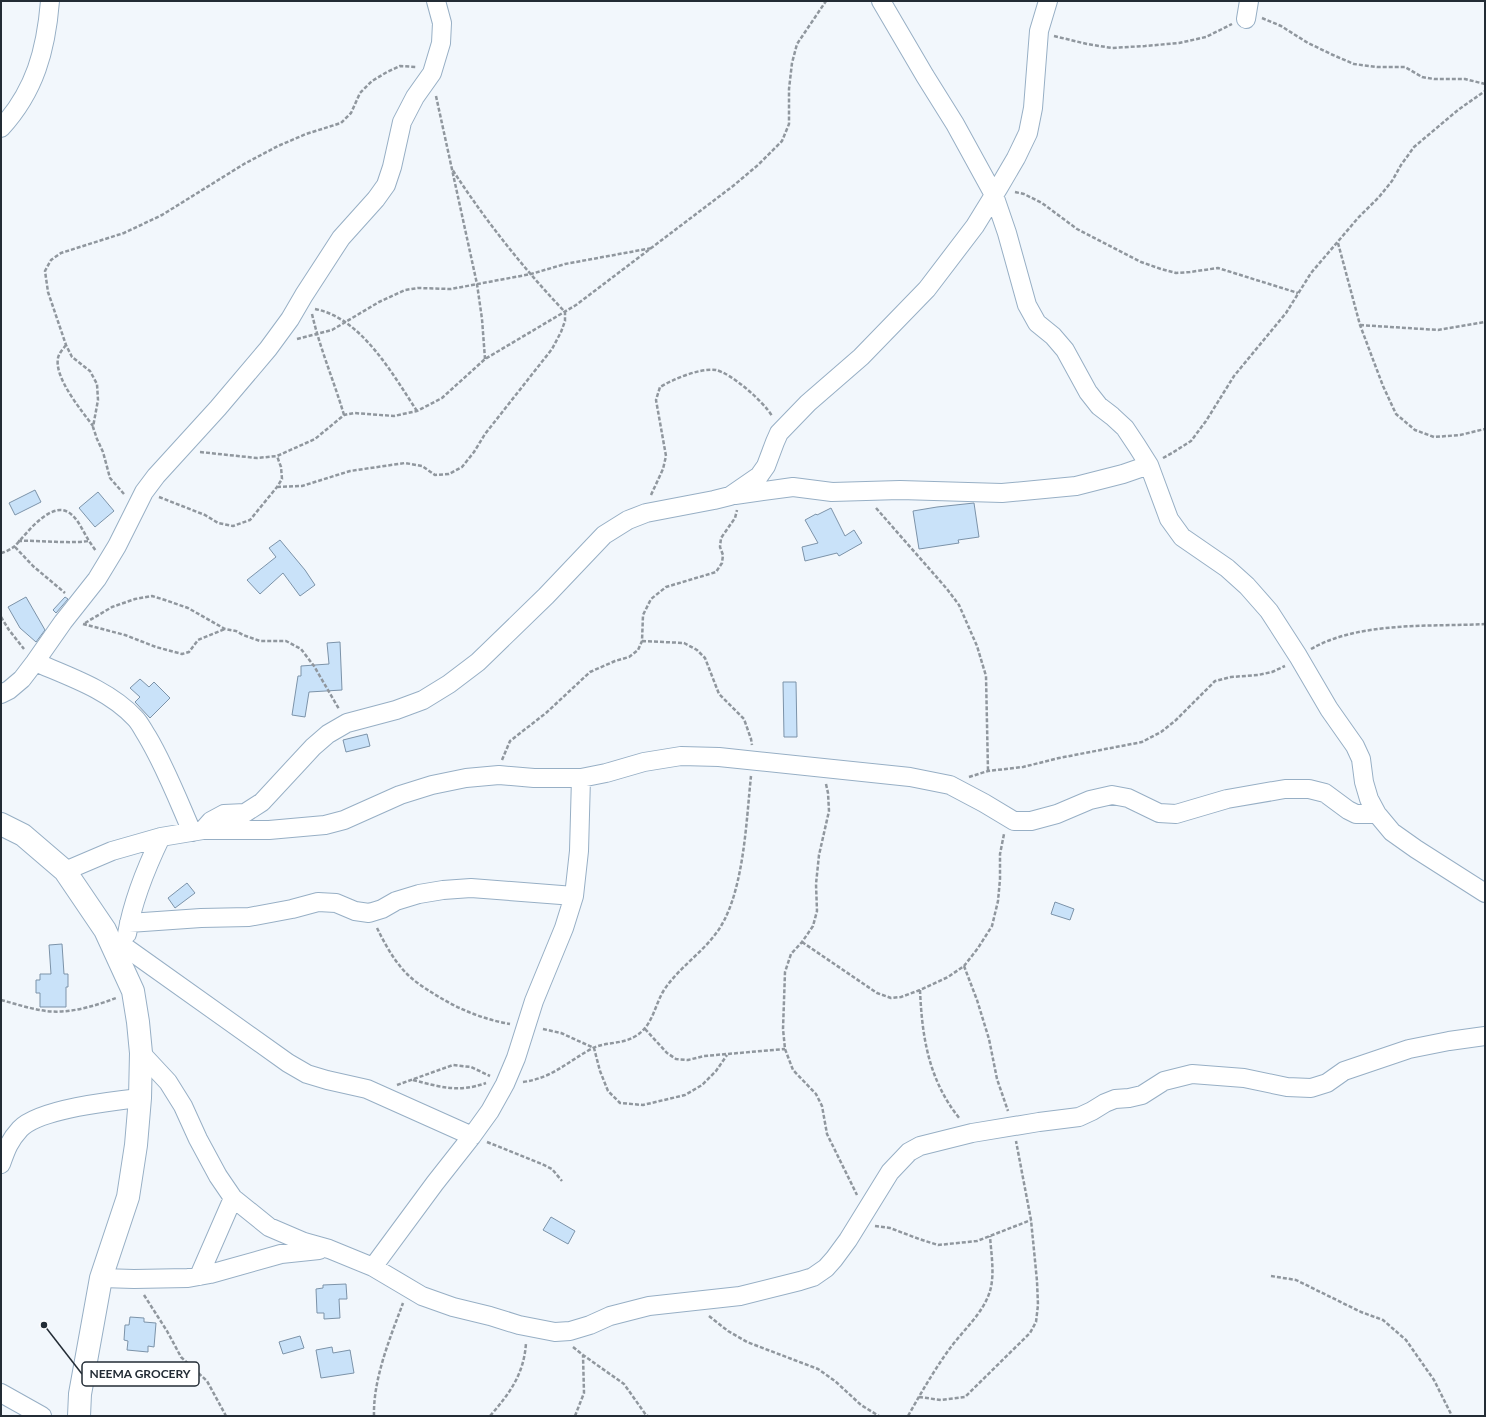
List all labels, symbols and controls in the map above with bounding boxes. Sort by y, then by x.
callout: NEEMA GROCERY [82,1362,199,1386]
text: NEEMA GROCERY [89,1366,191,1381]

